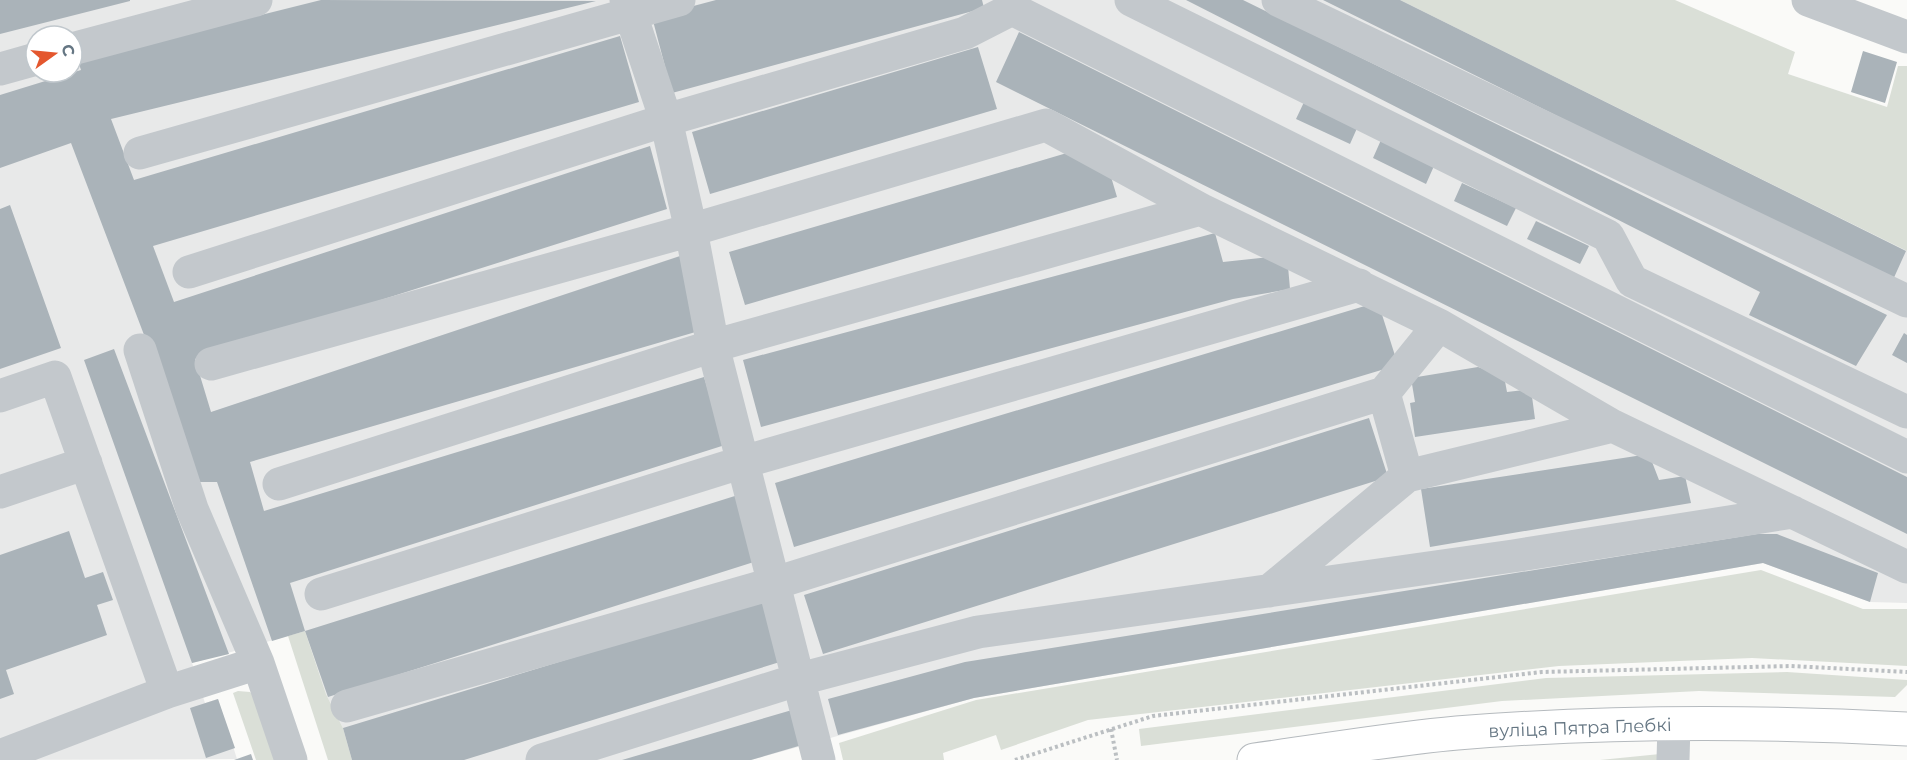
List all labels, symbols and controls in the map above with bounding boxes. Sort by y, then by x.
north arrow [24,24,84,84]
text: С [57,42,79,59]
street label: вуліца Пятра Глебкі [1488,714,1672,742]

